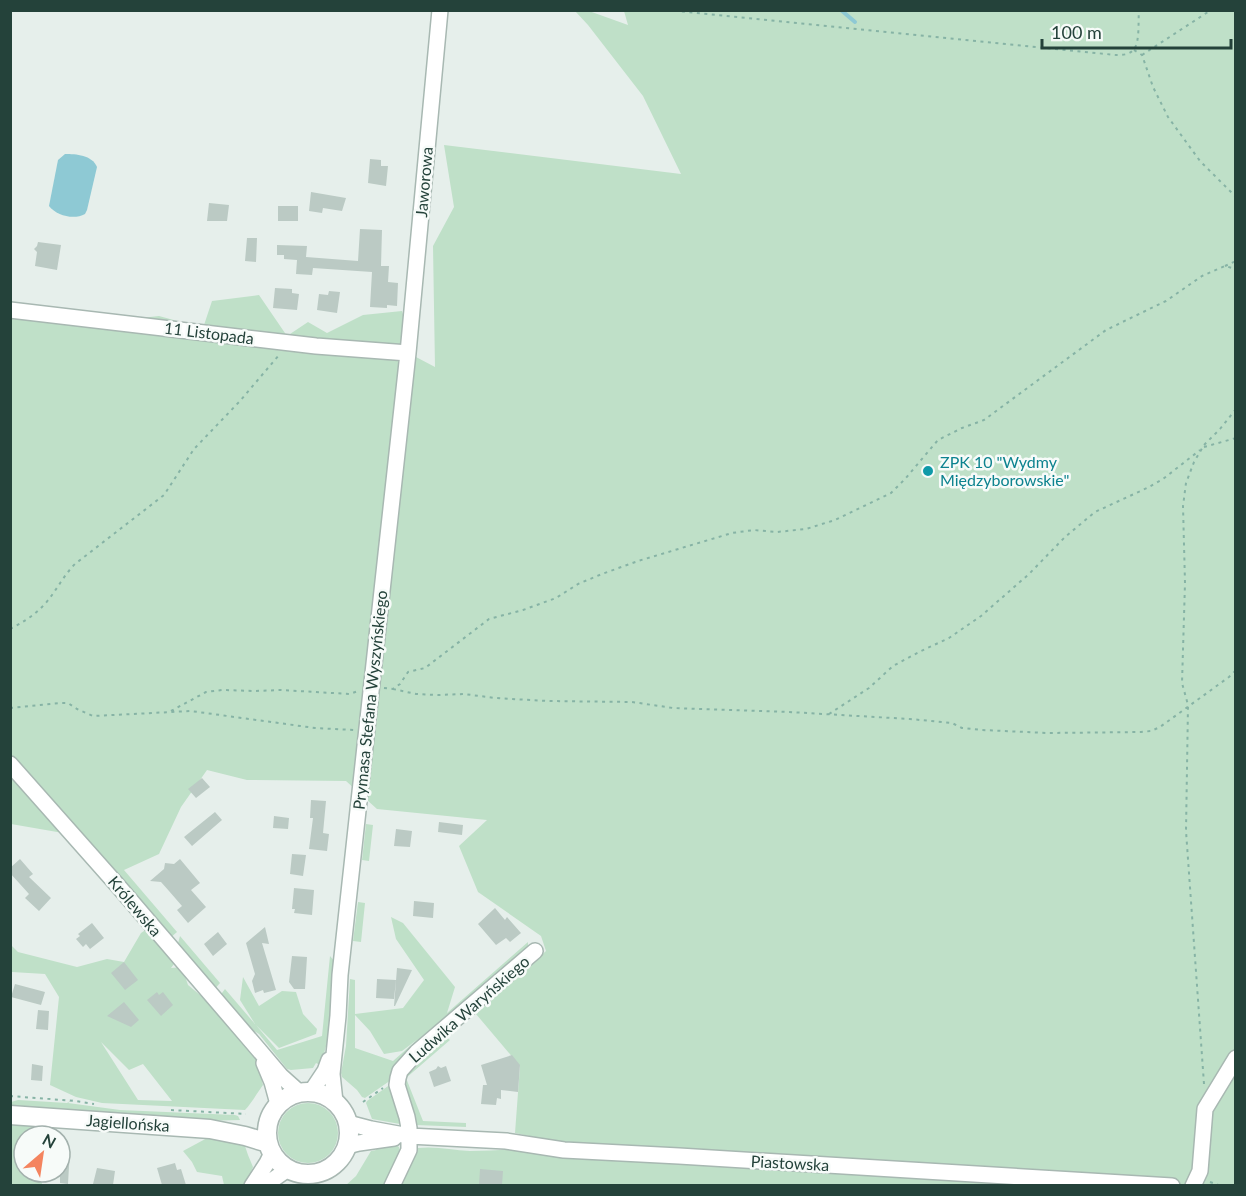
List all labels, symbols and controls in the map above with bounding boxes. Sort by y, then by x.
scale bar [1042,12,1231,50]
text: 100 m [1051,21,1102,43]
street label: Jaworowa [411,146,436,218]
street label: 11 Listopada [163,318,255,347]
place label: ZPK 10 "Wydmy Międzyborowskie" [940,452,1069,489]
marker: ZPK 10 "Wydmy Międzyborowskie" [921,464,935,478]
street label: Prymasa Stefana Wyszyńskiego [349,589,390,811]
street label: Królewska [105,872,166,940]
street label: Ludwika Waryńskiego [405,951,533,1066]
street label: Jagiellońska [86,1110,170,1135]
north arrow [12,1124,72,1184]
text: N [40,1129,60,1152]
street label: Piastowska [750,1151,830,1174]

